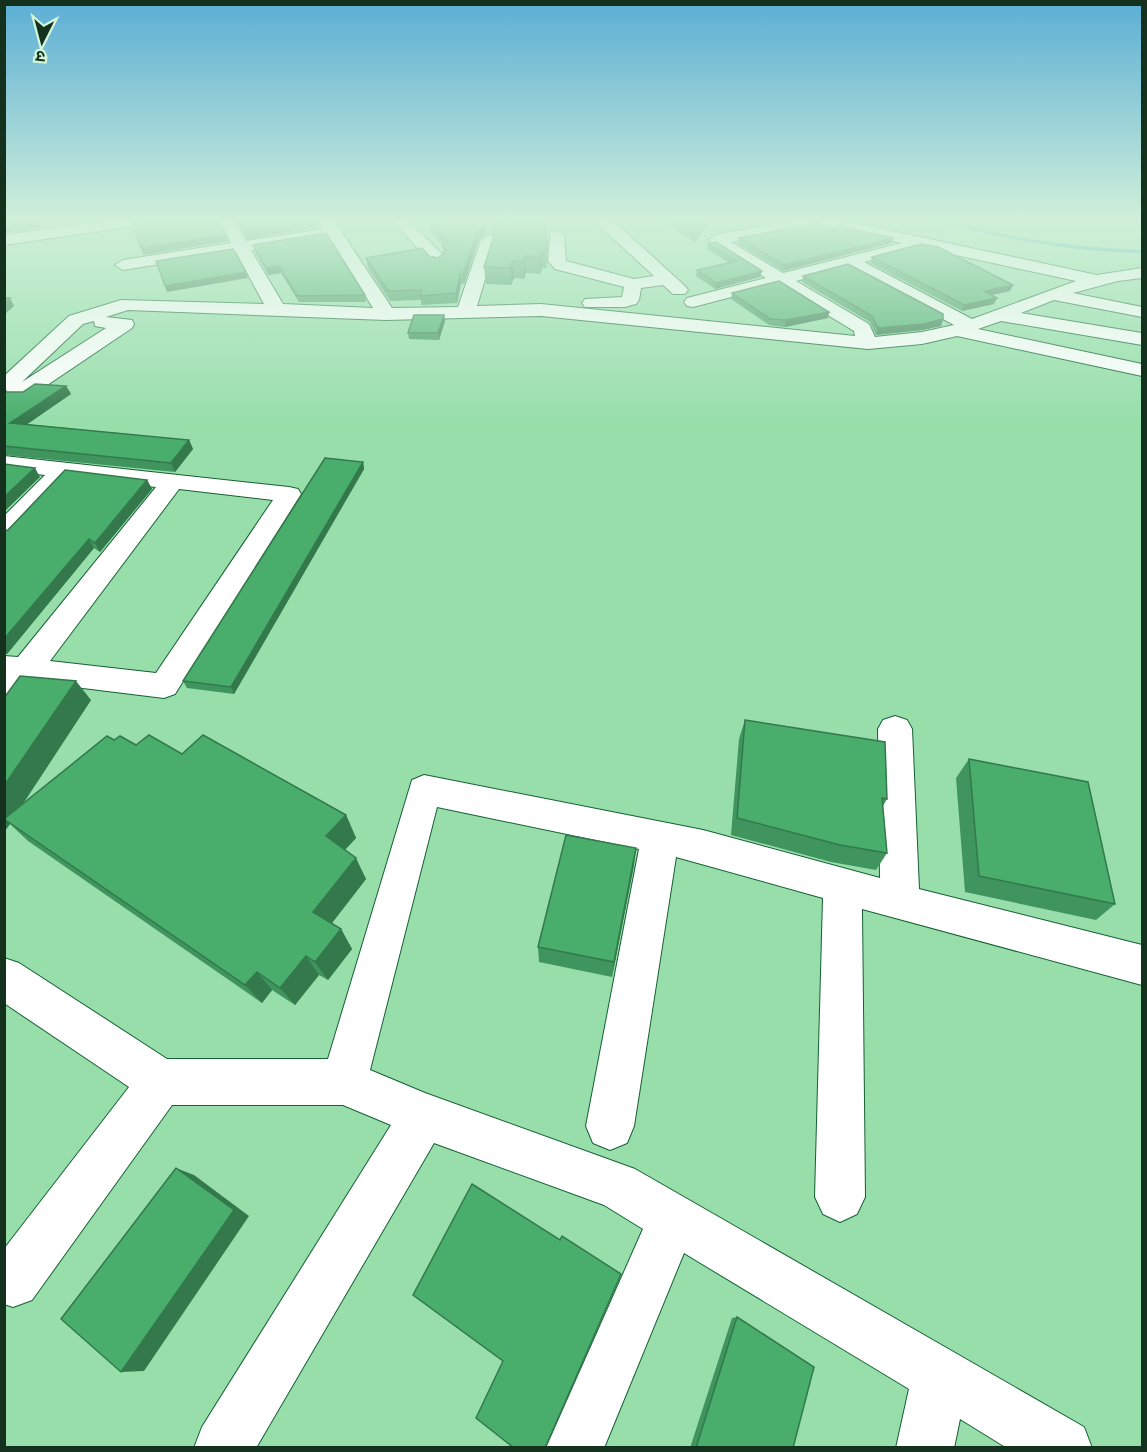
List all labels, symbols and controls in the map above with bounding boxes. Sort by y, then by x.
north arrow [12,12,72,72]
text: उ [34,46,46,67]

